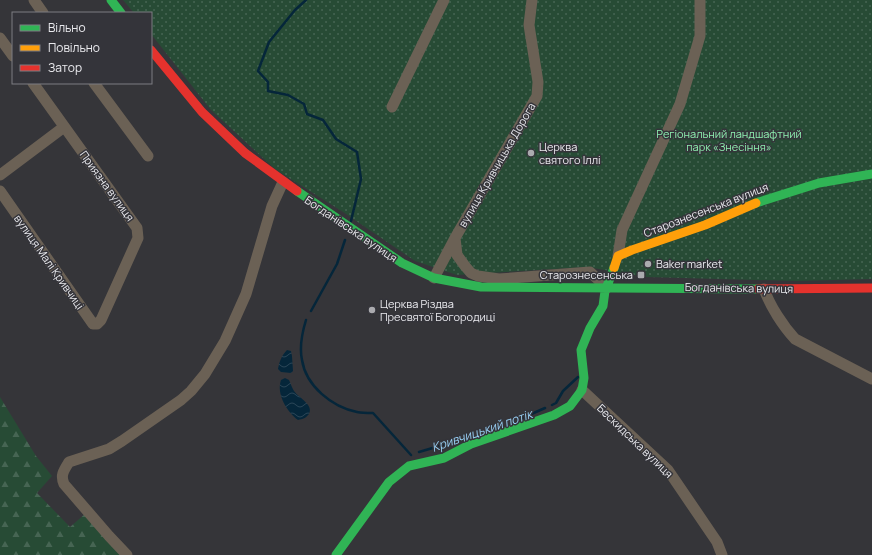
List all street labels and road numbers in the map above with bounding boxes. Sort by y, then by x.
street label: вулиця Кривчицька Дорога [455,100,538,230]
street label: Приязна вулиця [77,147,138,224]
street label: Старознесенська вулиця [641,179,770,240]
street label: Богданівська вулиця [302,192,400,265]
street label: вулиця Малі Кривчиці [11,211,88,312]
street label: Богданівська вулиця [685,279,793,296]
street label: Бескидська вулиця [594,400,677,481]

